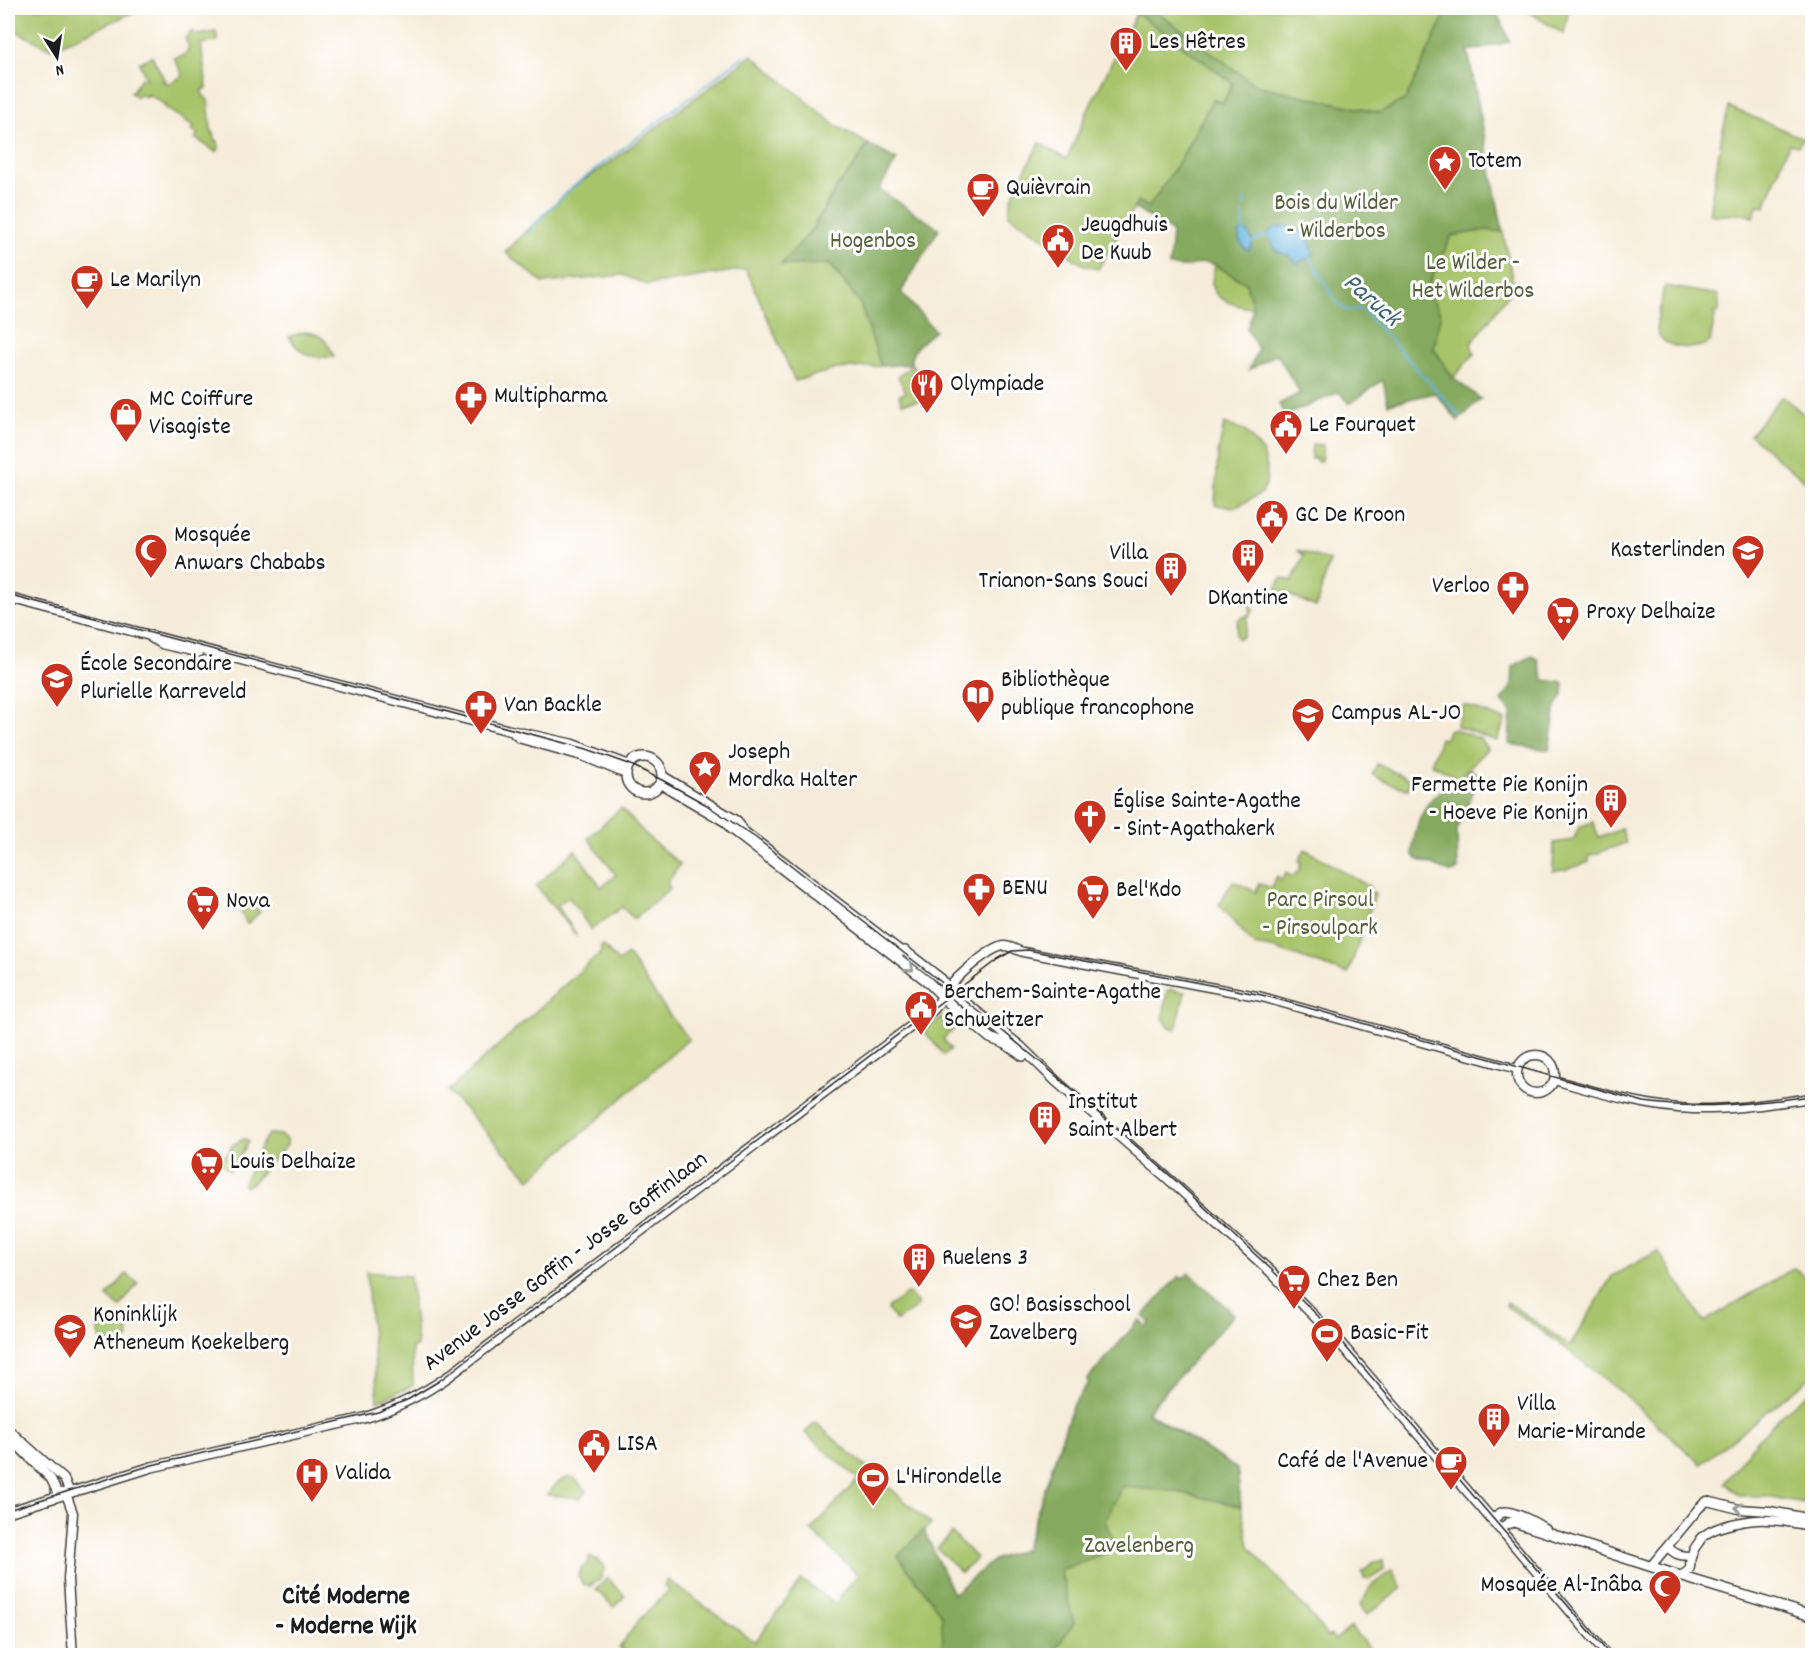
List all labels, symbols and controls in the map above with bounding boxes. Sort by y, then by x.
building icon: Les Hêtres [1108,25,1144,72]
place label: Les Hêtres [1149,26,1246,60]
north arrow [27,27,87,87]
text: N [53,57,66,81]
place icon: Totem [1427,144,1463,191]
place label: Totem [1468,145,1522,179]
cafe icon: Quièvrain [965,171,1001,218]
place label: Quièvrain [1006,172,1091,206]
park label: Bois du Wilder - Wilderbos [1274,187,1398,249]
place label: Jeugdhuis De Kuub [1081,209,1168,271]
public building icon: Jeugdhuis De Kuub [1040,222,1076,269]
park label: Hogenbos [830,225,916,259]
park label: Le Wilder - Het Wilderbos [1412,247,1534,309]
cafe icon: Le Marilyn [69,263,105,310]
place label: Le Marilyn [110,264,201,298]
water label: Paruck [1334,265,1410,338]
restaurant icon: Olympiade [909,367,945,414]
place label: Olympiade [950,368,1044,402]
pharmacy icon: Multipharma [453,379,489,426]
place label: Multipharma [494,380,608,414]
place label: MC Coiffure Visagiste [149,383,253,445]
shop icon: MC Coiffure Visagiste [108,396,144,443]
public building icon: Le Fourquet [1268,408,1304,455]
place label: Le Fourquet [1309,409,1416,443]
public building icon: GC De Kroon [1254,498,1290,545]
place label: GC De Kroon [1295,499,1405,533]
place label: Mosquée Anwars Chababs [174,519,326,581]
mosque icon: Mosquée Anwars Chababs [133,532,169,579]
school or university icon: Kasterlinden [1730,533,1766,580]
place label: Kasterlinden [1610,534,1725,568]
place label: Villa Trianon-Sans Souci [979,537,1149,599]
building icon: DKantine [1230,537,1266,584]
building icon: Villa Trianon-Sans Souci [1153,550,1189,597]
pharmacy icon: Verloo [1495,569,1531,616]
place label: Verloo [1432,570,1490,604]
place label: DKantine [1208,582,1288,616]
supermarket icon: Proxy Delhaize [1545,595,1581,642]
place label: Proxy Delhaize [1586,596,1716,630]
place label: École Secondaire Plurielle Karreveld [80,648,247,710]
school or university icon: École Secondaire Plurielle Karreveld [39,661,75,708]
place label: Bibliothèque publique francophone [1001,664,1194,726]
library icon: Bibliothèque publique francophone [960,677,996,724]
pharmacy icon: Van Backle [463,688,499,735]
place label: Van Backle [504,689,602,723]
school or university icon: Campus AL-JO [1290,696,1326,743]
place label: Campus AL-JO [1331,697,1461,731]
place label: Joseph Mordka Halter [728,736,857,798]
place icon: Joseph Mordka Halter [687,749,723,796]
place label: Fermette Pie Konijn - Hoeve Pie Konijn [1411,769,1588,831]
building icon: Fermette Pie Konijn - Hoeve Pie Konijn [1593,782,1629,829]
place label: Église Sainte-Agathe - Sint-Agathakerk [1113,785,1301,847]
church icon: Église Sainte-Agathe - Sint-Agathakerk [1072,798,1108,845]
pharmacy icon: BENU [961,871,997,918]
place label: BENU [1002,872,1048,906]
supermarket icon: Bel'Kdo [1075,873,1111,920]
place label: Bel'Kdo [1116,874,1181,908]
supermarket icon: Nova [185,884,221,931]
park label: Parc Pirsoul - Pirsoulpark [1262,884,1378,946]
place label: Nova [226,885,271,919]
one-way arrow [903,961,914,972]
place label: Berchem-Sainte-Agathe Schweitzer [944,976,1161,1038]
public building icon: Berchem-Sainte-Agathe Schweitzer [903,989,939,1036]
place label: Institut Saint Albert [1068,1086,1177,1148]
building icon: Institut Saint Albert [1027,1099,1063,1146]
street label: Avenue Josse Goffin - Josse Goffinlaan [417,1143,715,1381]
supermarket icon: Louis Delhaize [189,1145,225,1192]
place label: Louis Delhaize [230,1146,356,1180]
building icon: Ruelens 3 [901,1241,937,1288]
place label: Ruelens 3 [942,1242,1028,1276]
supermarket icon: Chez Ben [1276,1263,1312,1310]
place label: Chez Ben [1317,1264,1398,1298]
place label: GO! Basisschool Zavelberg [989,1289,1131,1351]
place label: Koninklijk Atheneum Koekelberg [93,1299,289,1361]
school or university icon: GO! Basisschool Zavelberg [948,1302,984,1349]
school or university icon: Koninklijk Atheneum Koekelberg [52,1312,88,1359]
sports icon: Basic-Fit [1309,1316,1345,1363]
place label: Basic-Fit [1350,1317,1429,1351]
place label: Villa Marie-Mirande [1517,1388,1646,1450]
building icon: Villa Marie-Mirande [1476,1401,1512,1448]
public building icon: LISA [576,1427,612,1474]
place label: LISA [617,1428,658,1462]
cafe icon: Café de l'Avenue [1433,1444,1469,1491]
place label: Café de l'Avenue [1277,1445,1428,1479]
hospital icon: Valida [294,1456,330,1503]
place label: Valida [335,1457,391,1491]
sports icon: L'Hirondelle [855,1460,891,1507]
place label: L'Hirondelle [896,1461,1002,1495]
one-way arrow [1734,1502,1744,1515]
park label: Zavelenberg [1084,1530,1194,1564]
mosque icon: Mosquée Al-Inâba [1647,1568,1683,1615]
place label: Mosquée Al-Inâba [1481,1569,1643,1603]
district label: Cité Moderne - Moderne Wijk [275,1579,417,1646]

